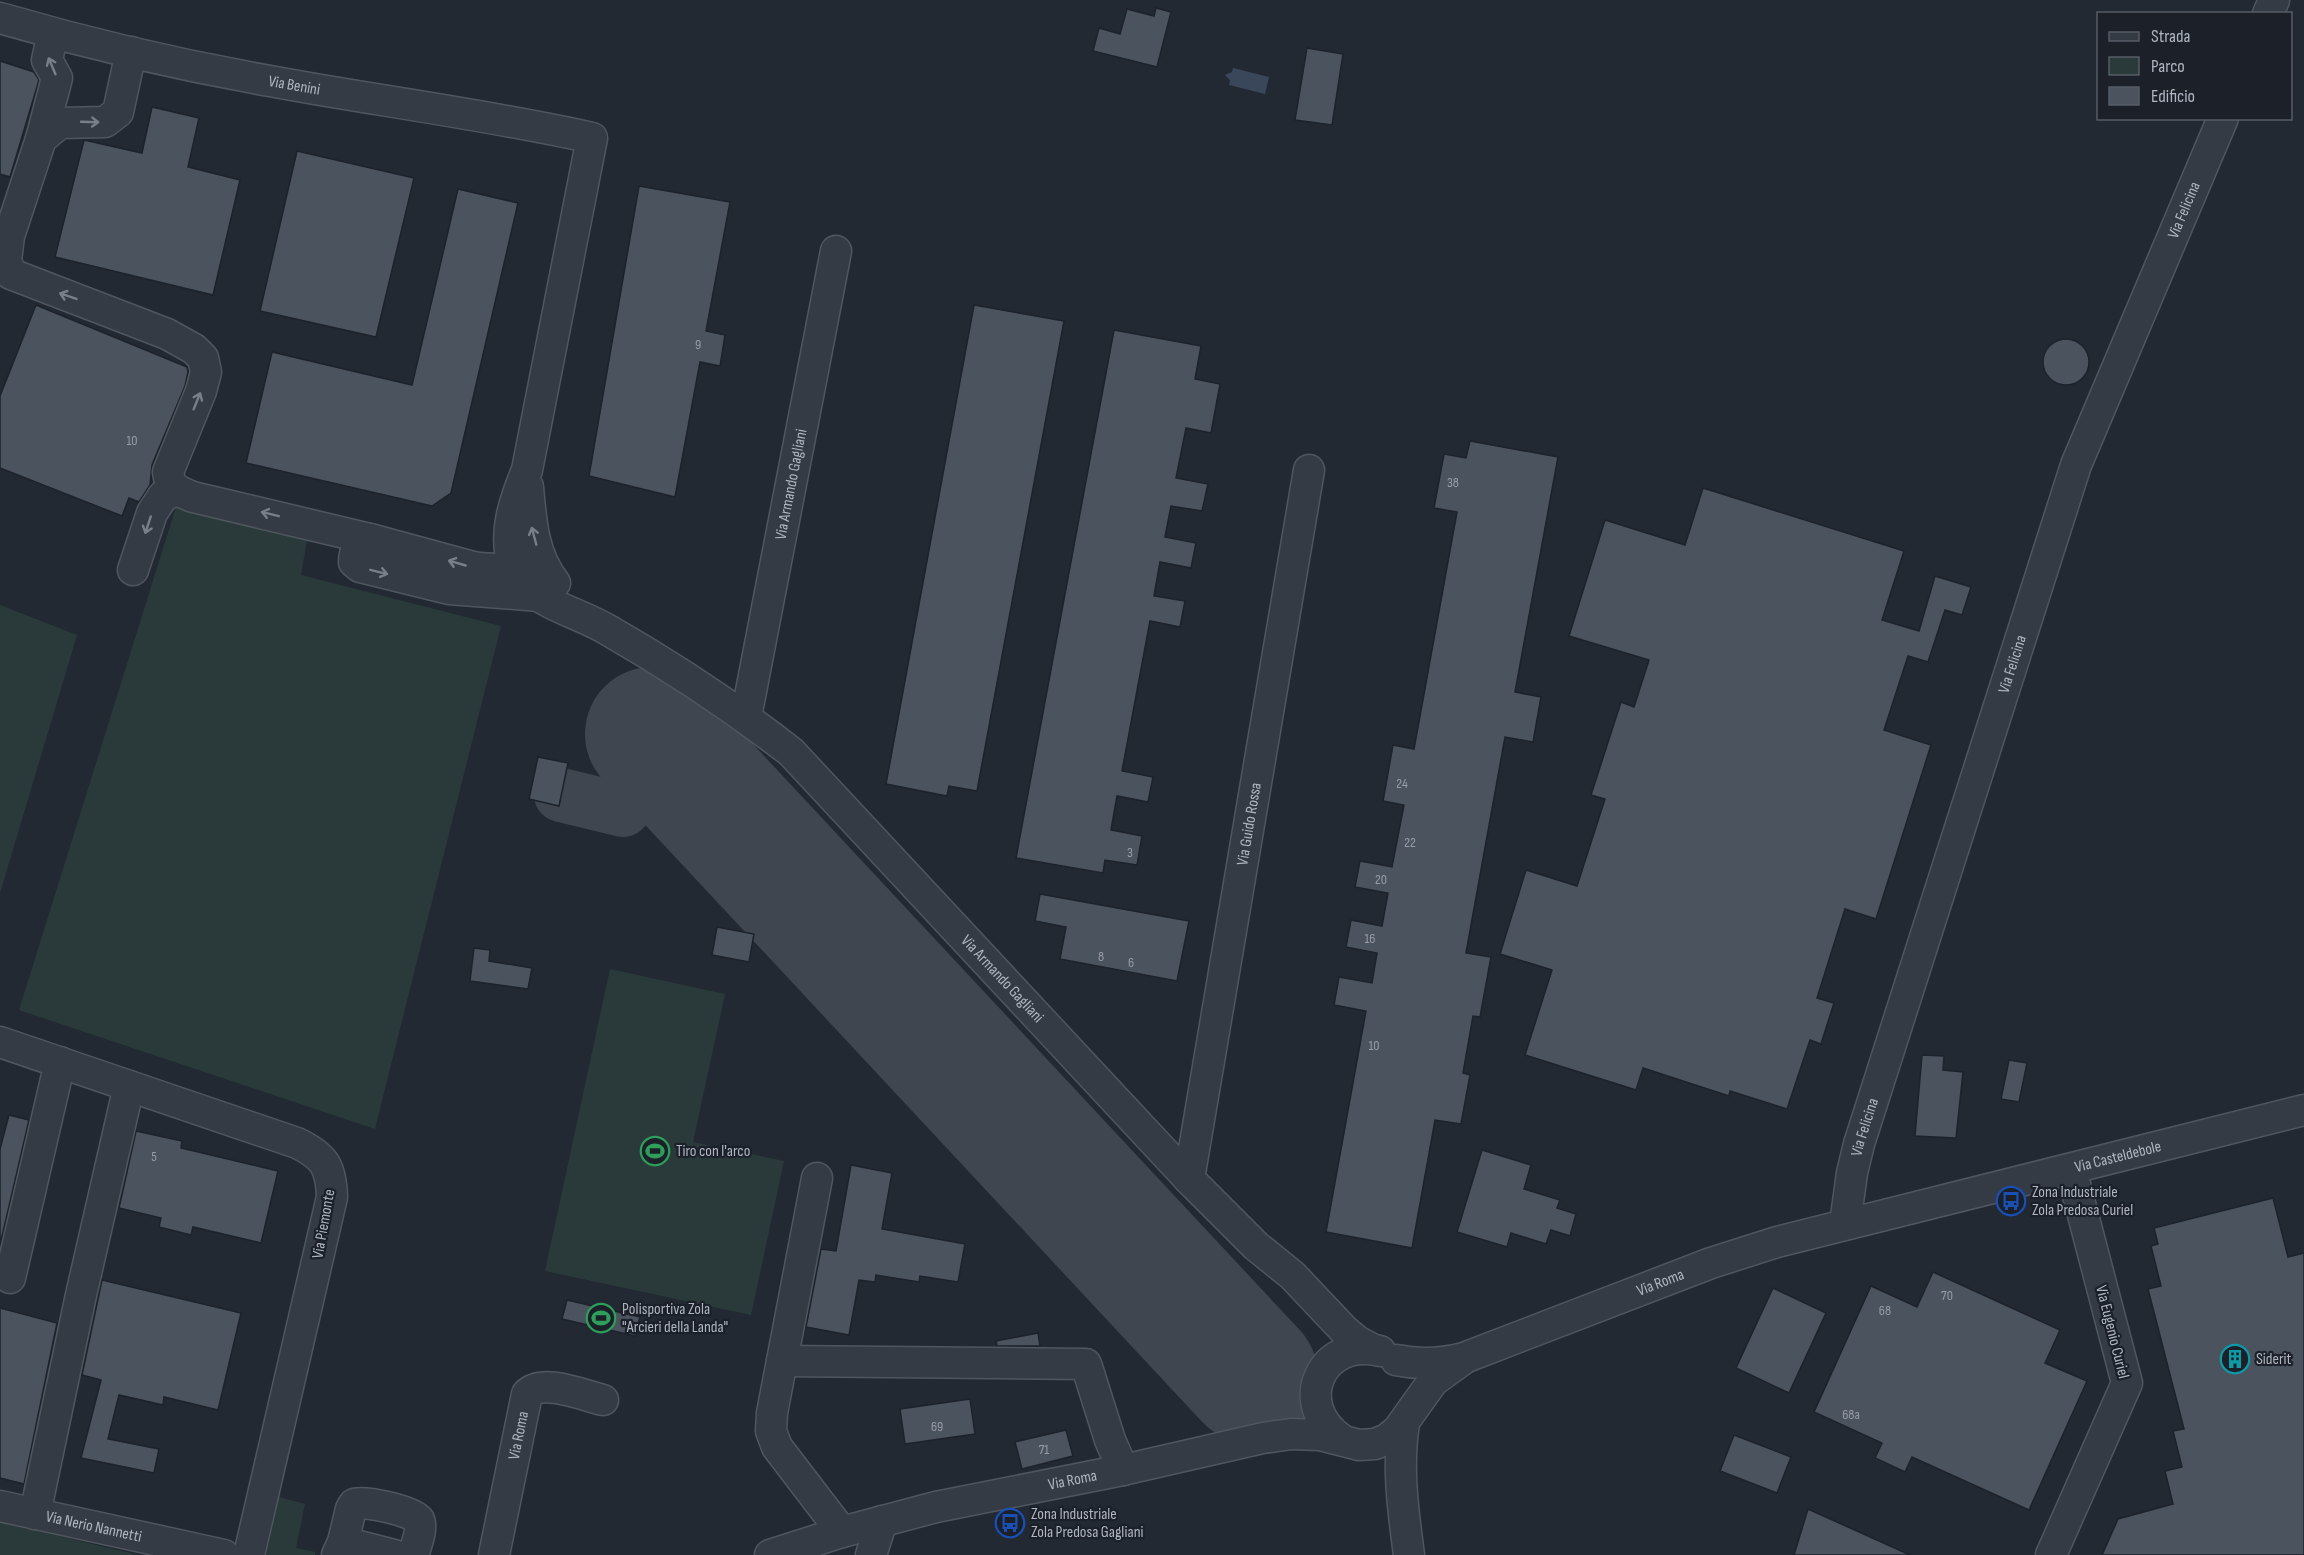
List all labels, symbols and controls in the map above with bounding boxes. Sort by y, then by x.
legend [2097,12,2292,120]
text: Strada [2151,26,2191,47]
text: Parco [2151,56,2185,77]
one-way arrow [45,57,56,76]
street label: Via Benini [267,71,322,99]
text: Edificio [2151,86,2195,107]
one-way arrow [80,116,100,127]
street label: Via Felicina [2164,179,2204,241]
one-way arrow [59,290,77,301]
house number: 9 [695,336,701,353]
one-way arrow [192,392,203,411]
street label: Via Armando Gagliani [771,427,811,541]
house number: 10 [126,432,138,449]
house number: 38 [1447,474,1459,491]
one-way arrow [261,508,280,520]
one-way arrow [142,515,153,534]
one-way arrow [528,526,539,545]
one-way arrow [448,557,467,568]
one-way arrow [369,566,388,578]
street label: Via Felicina [1994,633,2031,696]
house number: 24 [1396,775,1408,792]
street label: Via Guido Rossa [1233,781,1265,867]
house number: 22 [1404,834,1416,851]
house number: 3 [1127,844,1133,861]
house number: 20 [1375,871,1387,888]
house number: 16 [1364,930,1376,947]
street label: Via Armando Gagliani [957,931,1048,1026]
house number: 8 [1098,948,1104,965]
house number: 6 [1128,954,1134,971]
house number: 10 [1368,1037,1380,1054]
street label: Via Felicina [1847,1096,1883,1158]
sports icon: Tiro con l'arco [639,1135,671,1167]
street label: Via Casteldebole [2073,1137,2163,1177]
place label: Tiro con l'arco [676,1142,750,1161]
house number: 5 [151,1148,157,1165]
place label: Zona Industriale Zola Predosa Curiel [2032,1183,2133,1220]
bus stop icon: Zona Industriale Zola Predosa Curiel [1995,1185,2027,1217]
street label: Via Piemonte [309,1188,339,1260]
street label: Via Roma [1634,1265,1687,1300]
street label: Via Eugenio Curiel [2091,1283,2133,1381]
house number: 70 [1941,1287,1953,1304]
place label: Polisportiva Zola "Arcieri della Landa" [622,1300,728,1337]
sports icon: Polisportiva Zola "Arcieri della Landa" [585,1302,617,1334]
house number: 68 [1879,1302,1891,1319]
building icon: Siderit [2219,1343,2251,1375]
place label: Siderit [2256,1350,2291,1369]
house number: 68a [1842,1406,1860,1423]
street label: Via Roma [504,1409,533,1461]
house number: 69 [931,1418,943,1435]
house number: 71 [1039,1441,1049,1458]
street label: Via Roma [1047,1466,1098,1494]
place label: Zona Industriale Zola Predosa Gagliani [1031,1505,1144,1542]
street label: Via Nerio Nannetti [44,1507,143,1546]
bus stop icon: Zona Industriale Zola Predosa Gagliani [994,1507,1026,1539]

